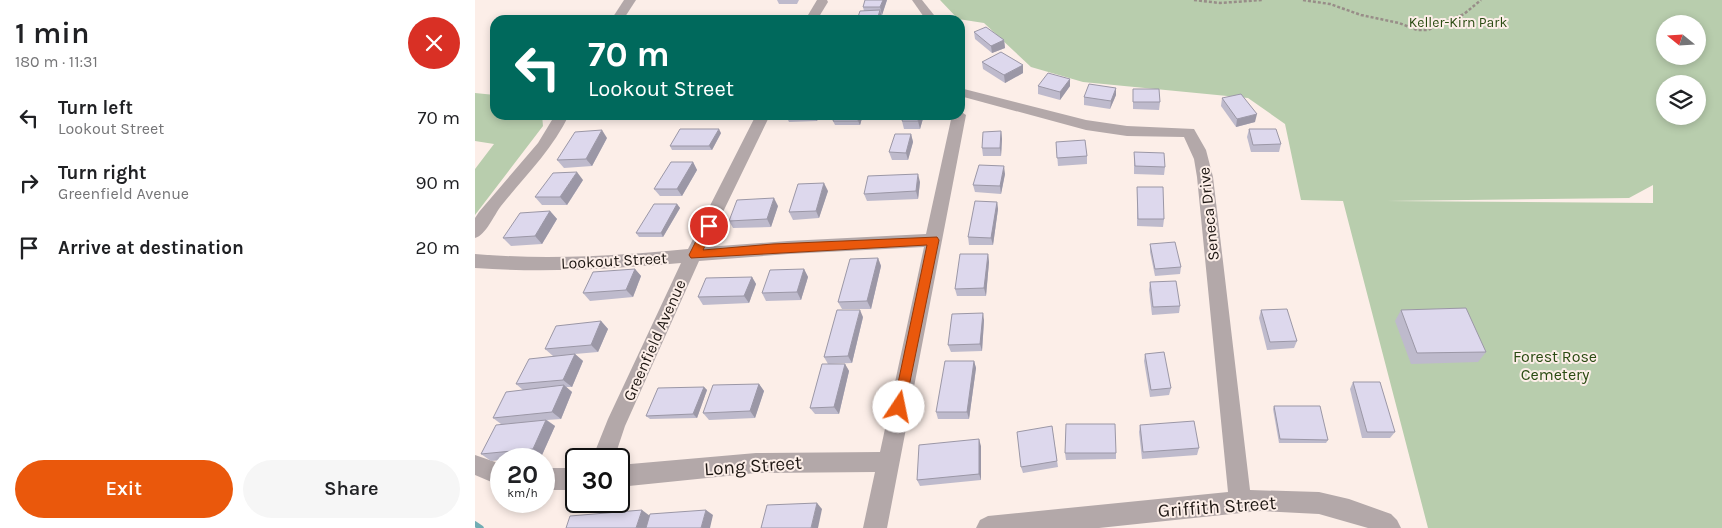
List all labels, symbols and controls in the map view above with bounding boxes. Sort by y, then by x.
park label: Keller-Kirn Park [1409,14,1507,31]
text: 1 min [15,15,89,51]
north arrow [1656,15,1706,65]
map controls [1656,15,1706,125]
button: close [408,17,460,69]
text: 70 m [588,34,670,75]
icon: left [505,35,570,100]
text: 180 m · 11:31 [15,52,98,71]
button: layers [1656,75,1706,125]
text: Lookout Street [588,76,734,102]
text: Turn left [58,97,133,119]
icon: left [15,104,43,132]
text: 70 m [418,107,460,129]
text: Lookout Street [58,119,164,138]
text: Turn right [58,162,147,184]
street label: Seneca Drive [1194,166,1223,262]
icon: right [15,169,43,197]
text: 90 m [415,172,460,194]
text: Greenfield Avenue [58,184,189,203]
pin [688,205,730,247]
icon: arrive [695,212,723,240]
icon: arrive [15,234,43,262]
text: Arrive at destination [58,237,244,259]
text: 20 m [415,237,460,259]
street label: Lookout Street [561,248,668,273]
street label: Greenfield Avenue [619,276,690,404]
park label: Forest Rose Cemetery [1513,347,1597,384]
position arrow [872,380,924,432]
speed limit sign: 30 [565,448,630,513]
street label: Long Street [703,452,803,480]
button: Exit [15,460,233,518]
button: Share [243,460,460,518]
text: 20 [507,460,538,489]
text: km/h [507,486,538,500]
street label: Griffith Street [1157,492,1277,522]

